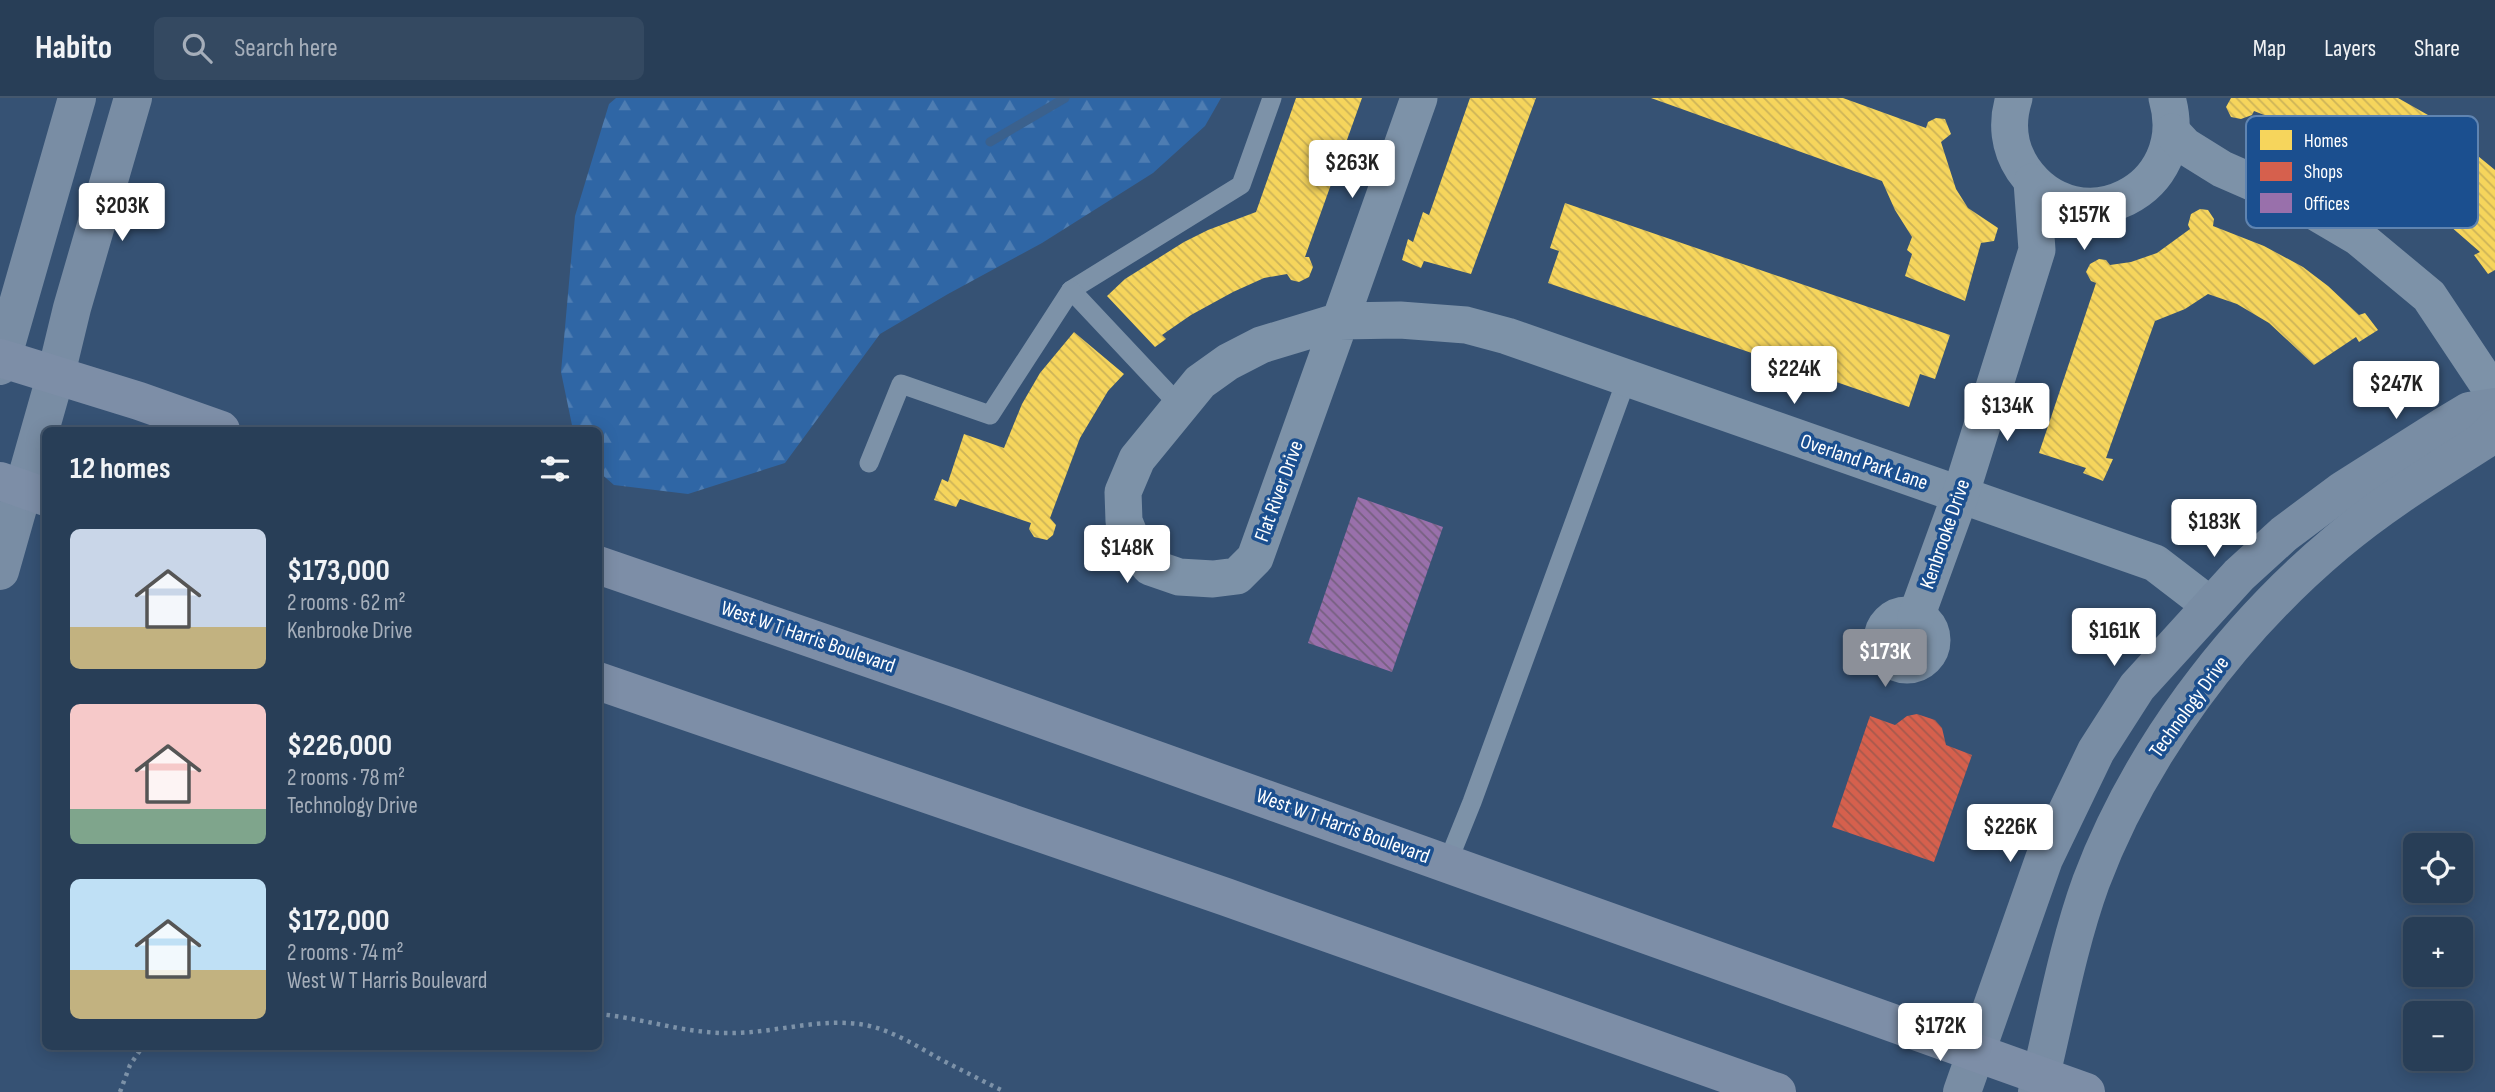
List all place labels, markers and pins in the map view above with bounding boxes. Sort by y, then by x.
pin: $263K [1303,140,1401,200]
pin: $203K [73,184,171,243]
pin: $157K [2035,192,2133,252]
pin: $224K [1745,346,1843,406]
pin: $247K [2347,362,2445,421]
pin: $134K [1958,384,2056,443]
pin: $183K [2165,500,2263,559]
pin: $148K [1078,526,1176,585]
pin: $161K [2065,608,2163,668]
pin: $173K [1836,630,1934,689]
pin: $226K [1961,804,2059,864]
pin: $172K [1891,1004,1989,1063]

